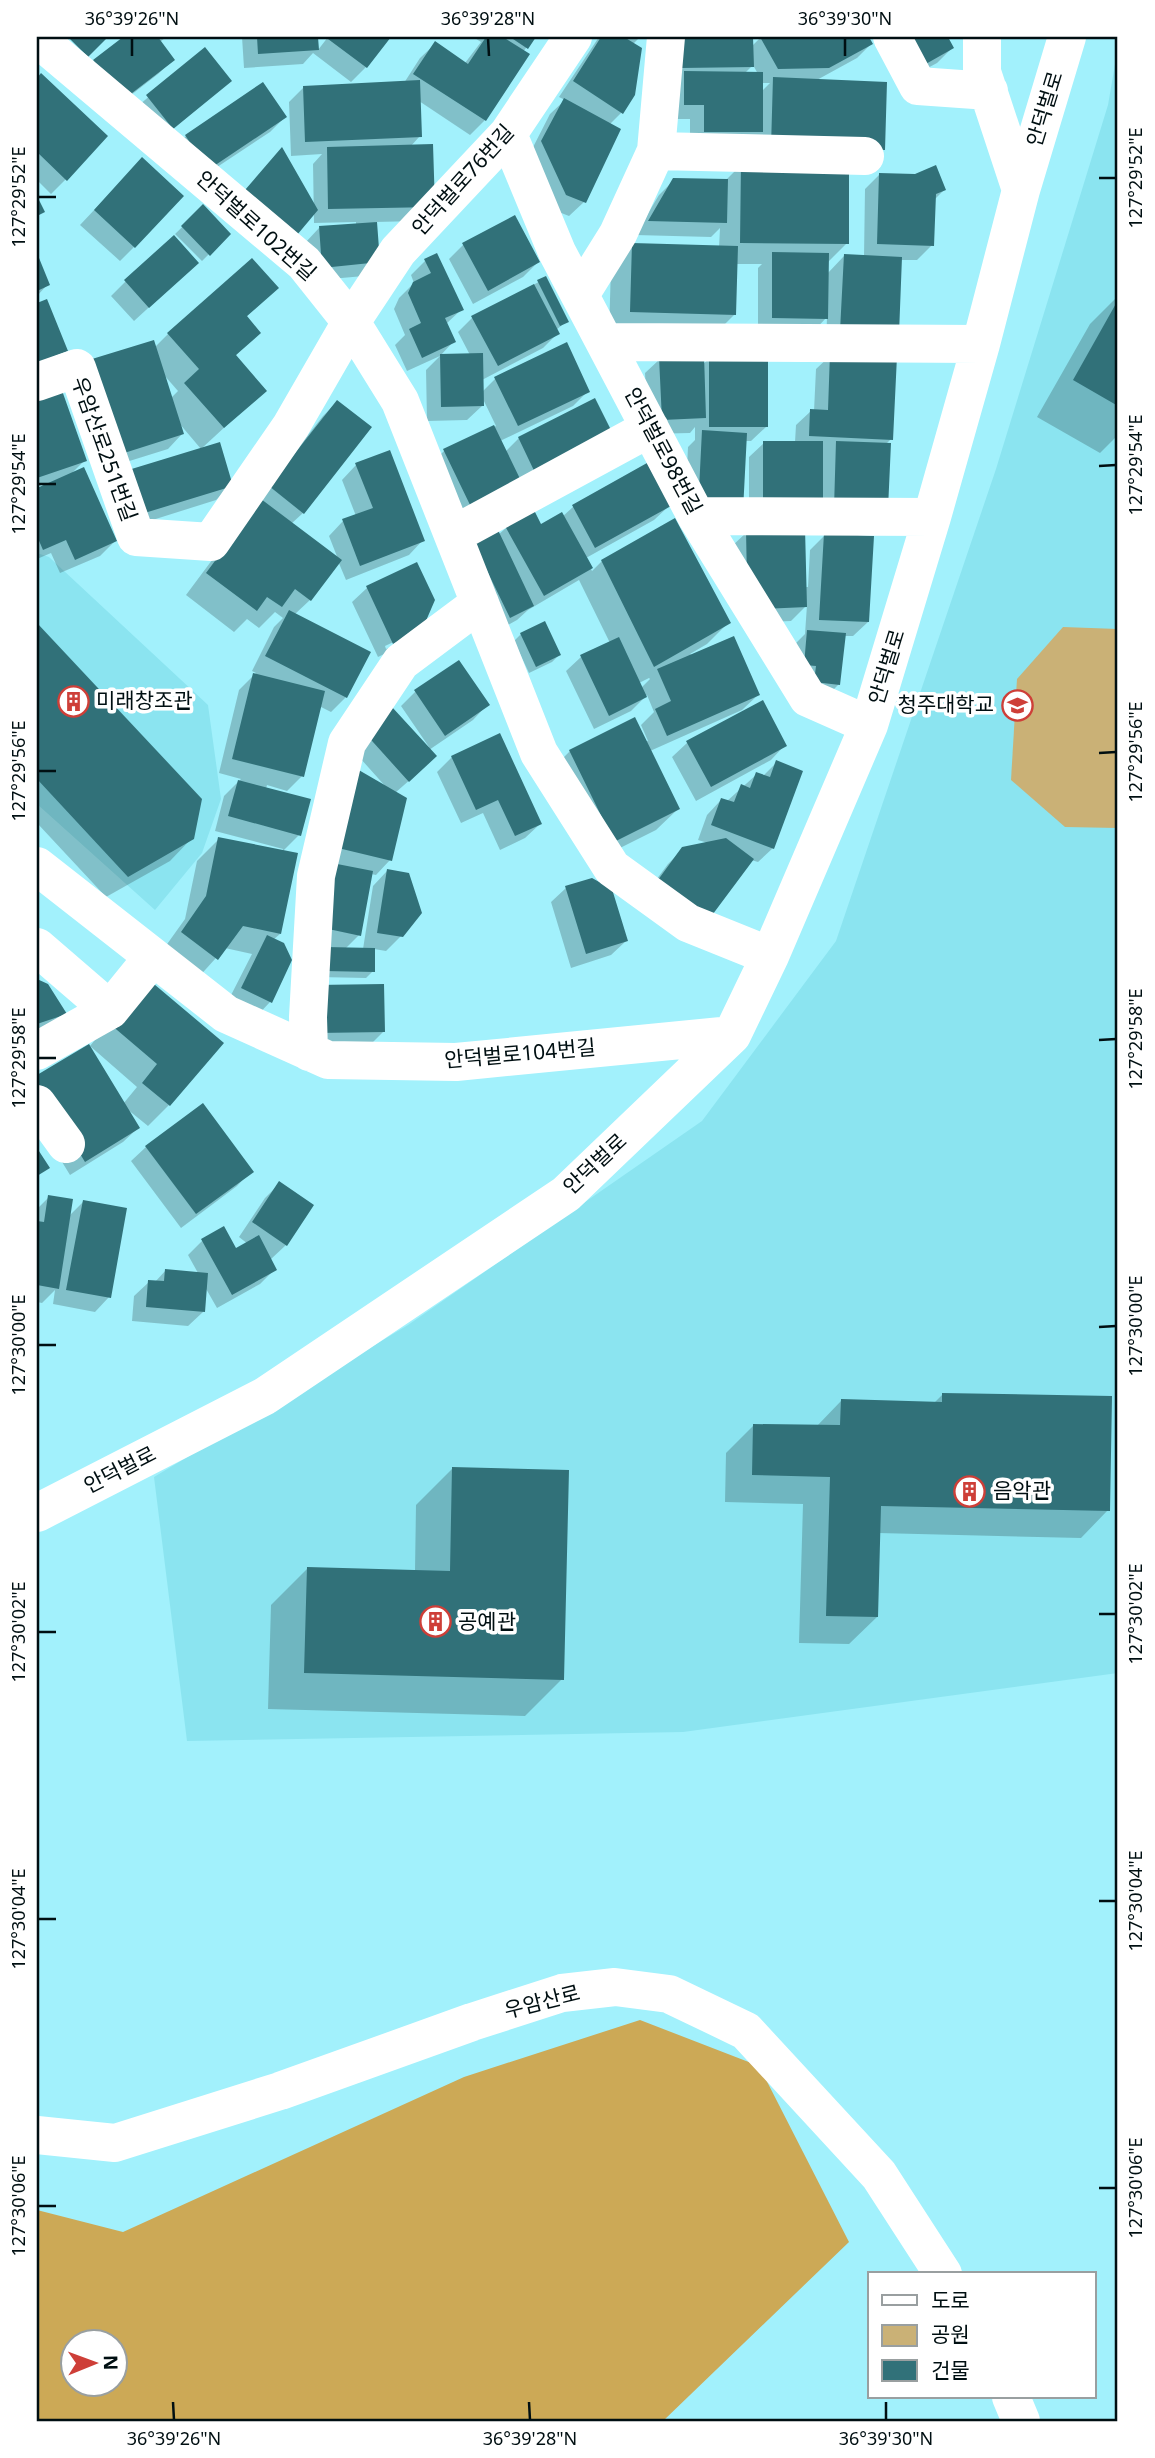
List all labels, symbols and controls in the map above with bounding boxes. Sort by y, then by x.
text: 36°39'26"N [85,6,179,30]
text: 36°39'28"N [441,6,535,30]
text: 36°39'30"N [798,6,892,30]
street label: 안덕벌로 [1019,68,1069,150]
street label: 안덕벌로76번길 [405,118,519,241]
text: 127°29'52"E [1123,127,1147,229]
text: 127°29'52"E [6,146,30,248]
street label: 안덕벌로102번길 [191,164,323,287]
street label: 우암산로251번길 [66,372,144,525]
street label: 안덕벌로98번길 [619,382,709,519]
text: 127°29'54"E [1123,414,1147,516]
text: 127°29'54"E [6,433,30,535]
street label: 안덕벌로 [861,626,911,708]
building icon: 미래창조관 [56,684,90,718]
place label: 미래창조관 [96,686,193,714]
school or university icon: 청주대학교 [1000,688,1034,722]
place label: 청주대학교 [897,690,994,718]
text: 127°29'56"E [1123,701,1147,803]
text: 127°29'56"E [6,720,30,822]
text: 127°29'58"E [1123,988,1147,1090]
text: 127°29'58"E [6,1007,30,1109]
street label: 안덕벌로104번길 [443,1032,597,1074]
street label: 안덕벌로 [557,1127,632,1200]
text: 127°30'00"E [1123,1275,1147,1377]
text: 127°30'00"E [6,1294,30,1396]
street label: 안덕벌로 [79,1439,160,1499]
building icon: 음악관 [953,1474,987,1508]
place label: 음악관 [993,1476,1051,1504]
text: 127°30'02"E [1123,1563,1147,1665]
text: 127°30'02"E [6,1581,30,1683]
building icon: 공예관 [418,1605,452,1639]
place label: 공예관 [458,1607,516,1635]
text: 127°30'04"E [1123,1850,1147,1952]
text: 127°30'04"E [6,1868,30,1970]
street label: 우암산로 [501,1978,583,2024]
text: 127°30'06"E [1123,2137,1147,2239]
text: 127°30'06"E [6,2155,30,2257]
legend [868,2272,1096,2398]
text: 도로 [931,2286,970,2314]
text: 공원 [931,2320,970,2348]
north arrow [60,2328,130,2398]
text: N [98,2355,124,2371]
text: 건물 [931,2356,970,2384]
text: 36°39'26"N [127,2426,221,2450]
text: 36°39'28"N [483,2426,577,2450]
text: 36°39'30"N [839,2426,933,2450]

